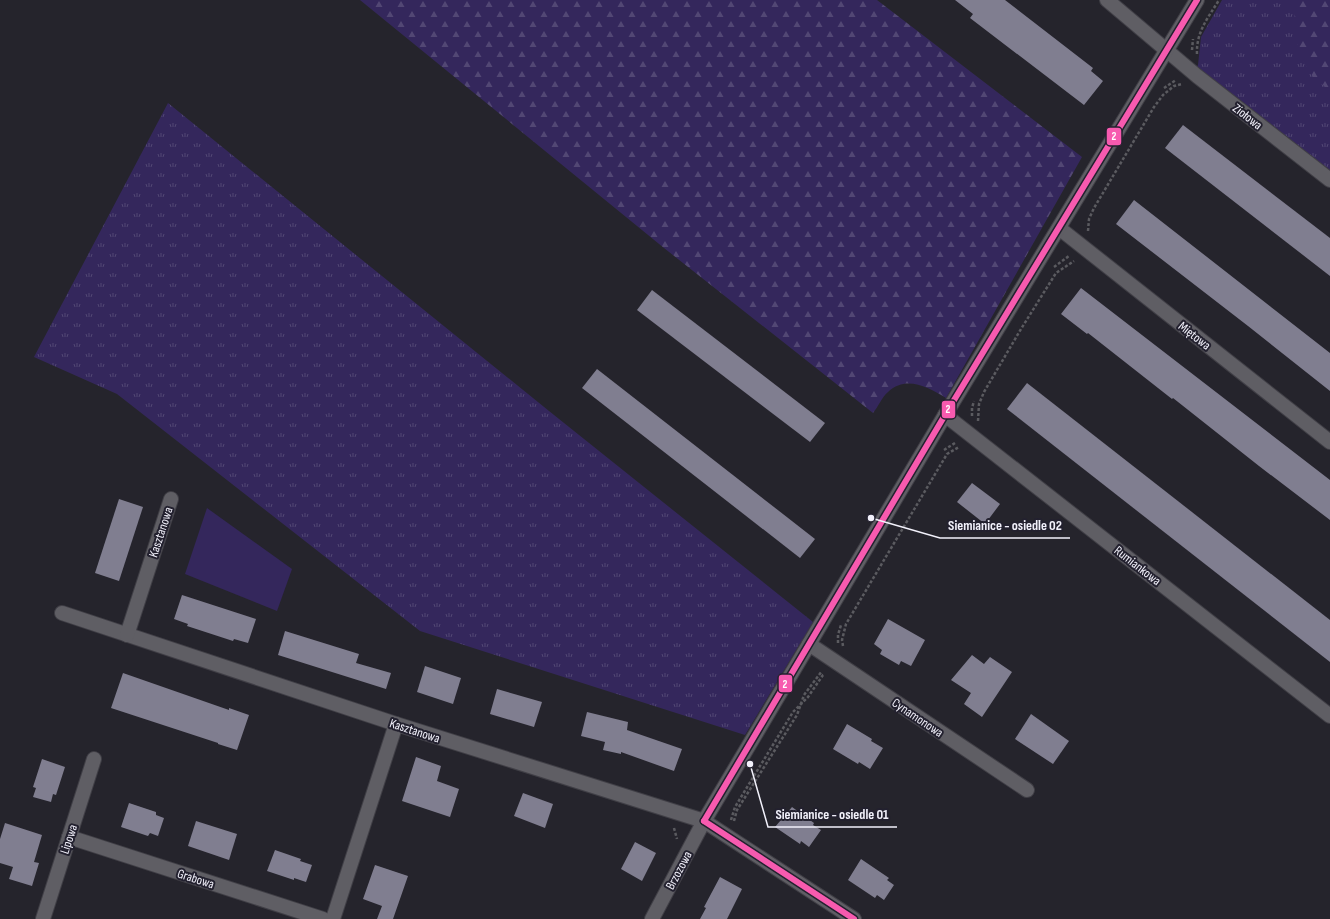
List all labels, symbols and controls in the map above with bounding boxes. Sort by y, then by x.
street label: Ziołowa [1229,100,1265,133]
line badge: 2 [1106,127,1122,146]
text: 2 [1112,130,1117,143]
street label: Miętowa [1175,318,1214,353]
line badge: 2 [941,400,956,419]
text: 2 [946,403,951,416]
street label: Kasztanowa [145,505,177,559]
callout: Siemianice - osiedle 02 [940,512,1070,538]
text: Siemianice - osiedle 02 [948,517,1062,534]
street label: Rumiankowa [1111,543,1164,589]
line badge: 2 [778,674,793,693]
text: 2 [783,678,788,691]
street label: Cynamonowa [889,695,946,741]
street label: Kasztanowa [388,715,442,747]
callout: Siemianice - osiedle 01 [768,801,897,827]
text: Siemianice - osiedle 01 [775,806,889,823]
street label: Lipowa [57,823,81,856]
street label: Brzozowa [662,848,696,892]
street label: Grabowa [175,865,216,892]

